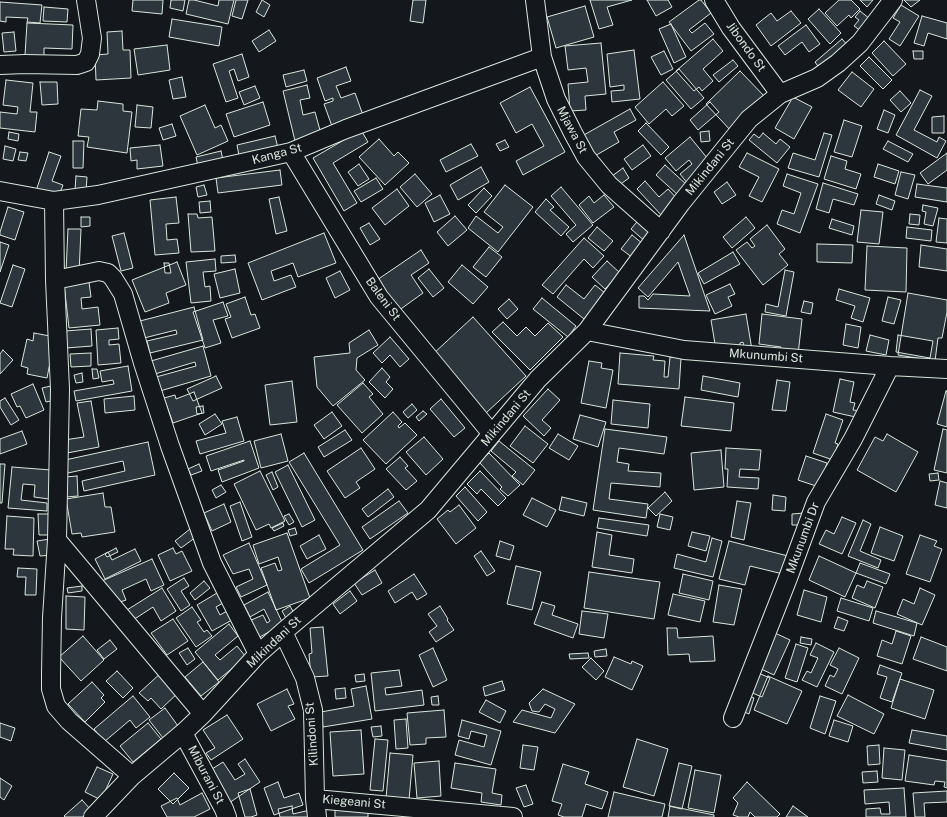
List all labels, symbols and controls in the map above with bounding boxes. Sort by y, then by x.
street label: Jibondo St [723,19,769,75]
street label: Mjawa St [554,104,590,156]
street label: Mikindani St [683,135,737,199]
street label: Kanga St [251,140,303,168]
street label: Baleni St [362,275,404,323]
street label: Mkunumbi St [729,346,803,366]
street label: Mikindani St [478,387,534,449]
street label: Mkunumbi Dr [783,500,823,576]
street label: Mikindani St [244,613,304,671]
street label: Kilindoni St [303,702,321,766]
street label: Miburani St [185,743,227,807]
street label: Kiegeani St [322,792,386,812]

